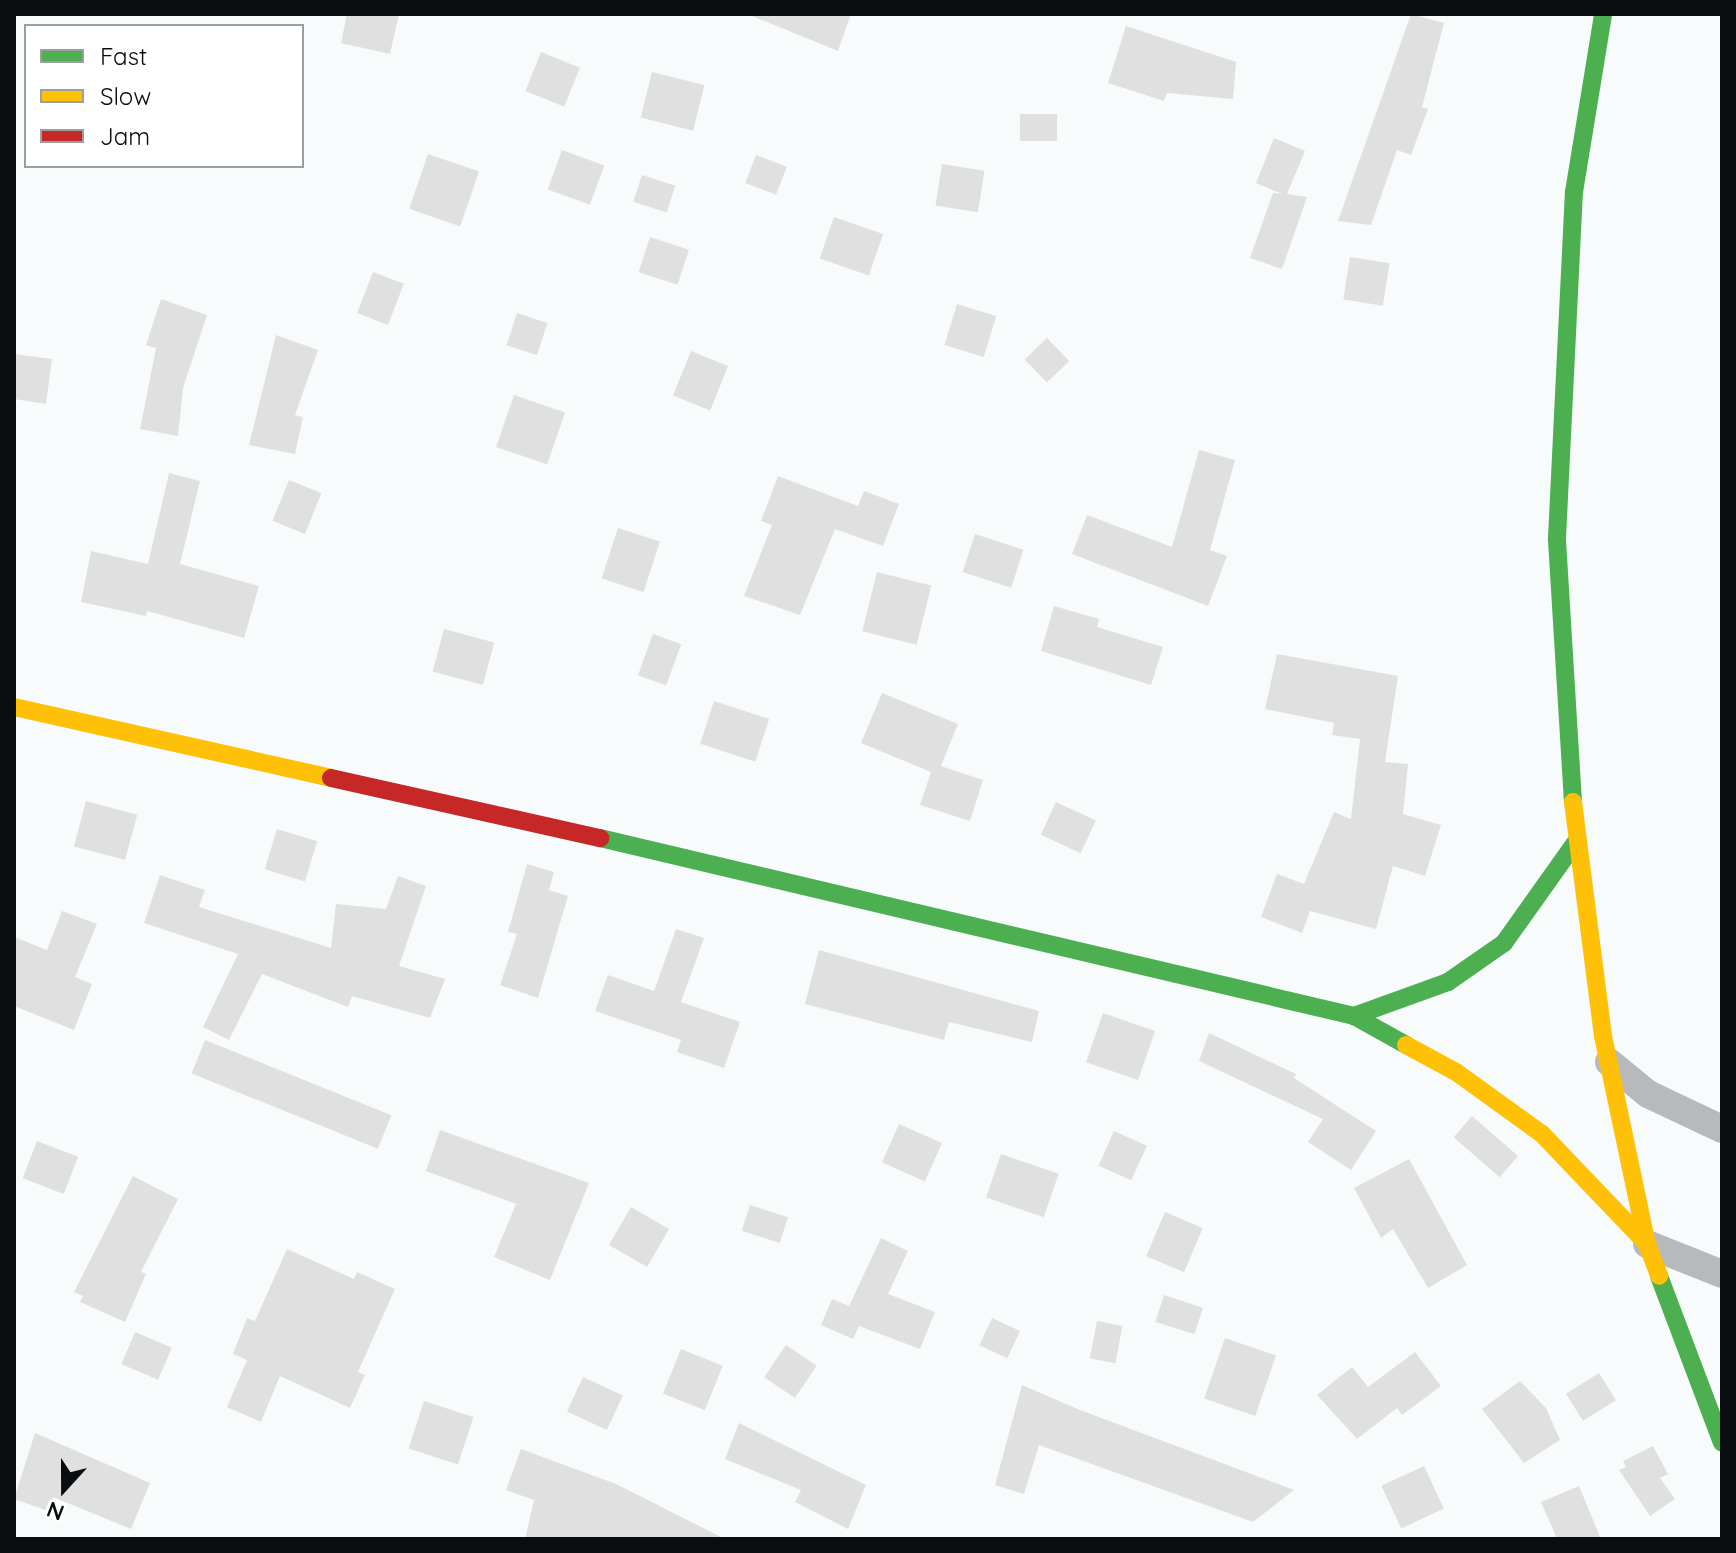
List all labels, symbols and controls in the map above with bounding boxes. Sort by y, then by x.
legend [24,24,304,168]
text: Fast [100,41,147,71]
text: Slow [100,81,151,111]
text: Jam [100,121,150,151]
north arrow [24,1449,104,1529]
text: N [43,1495,68,1527]

